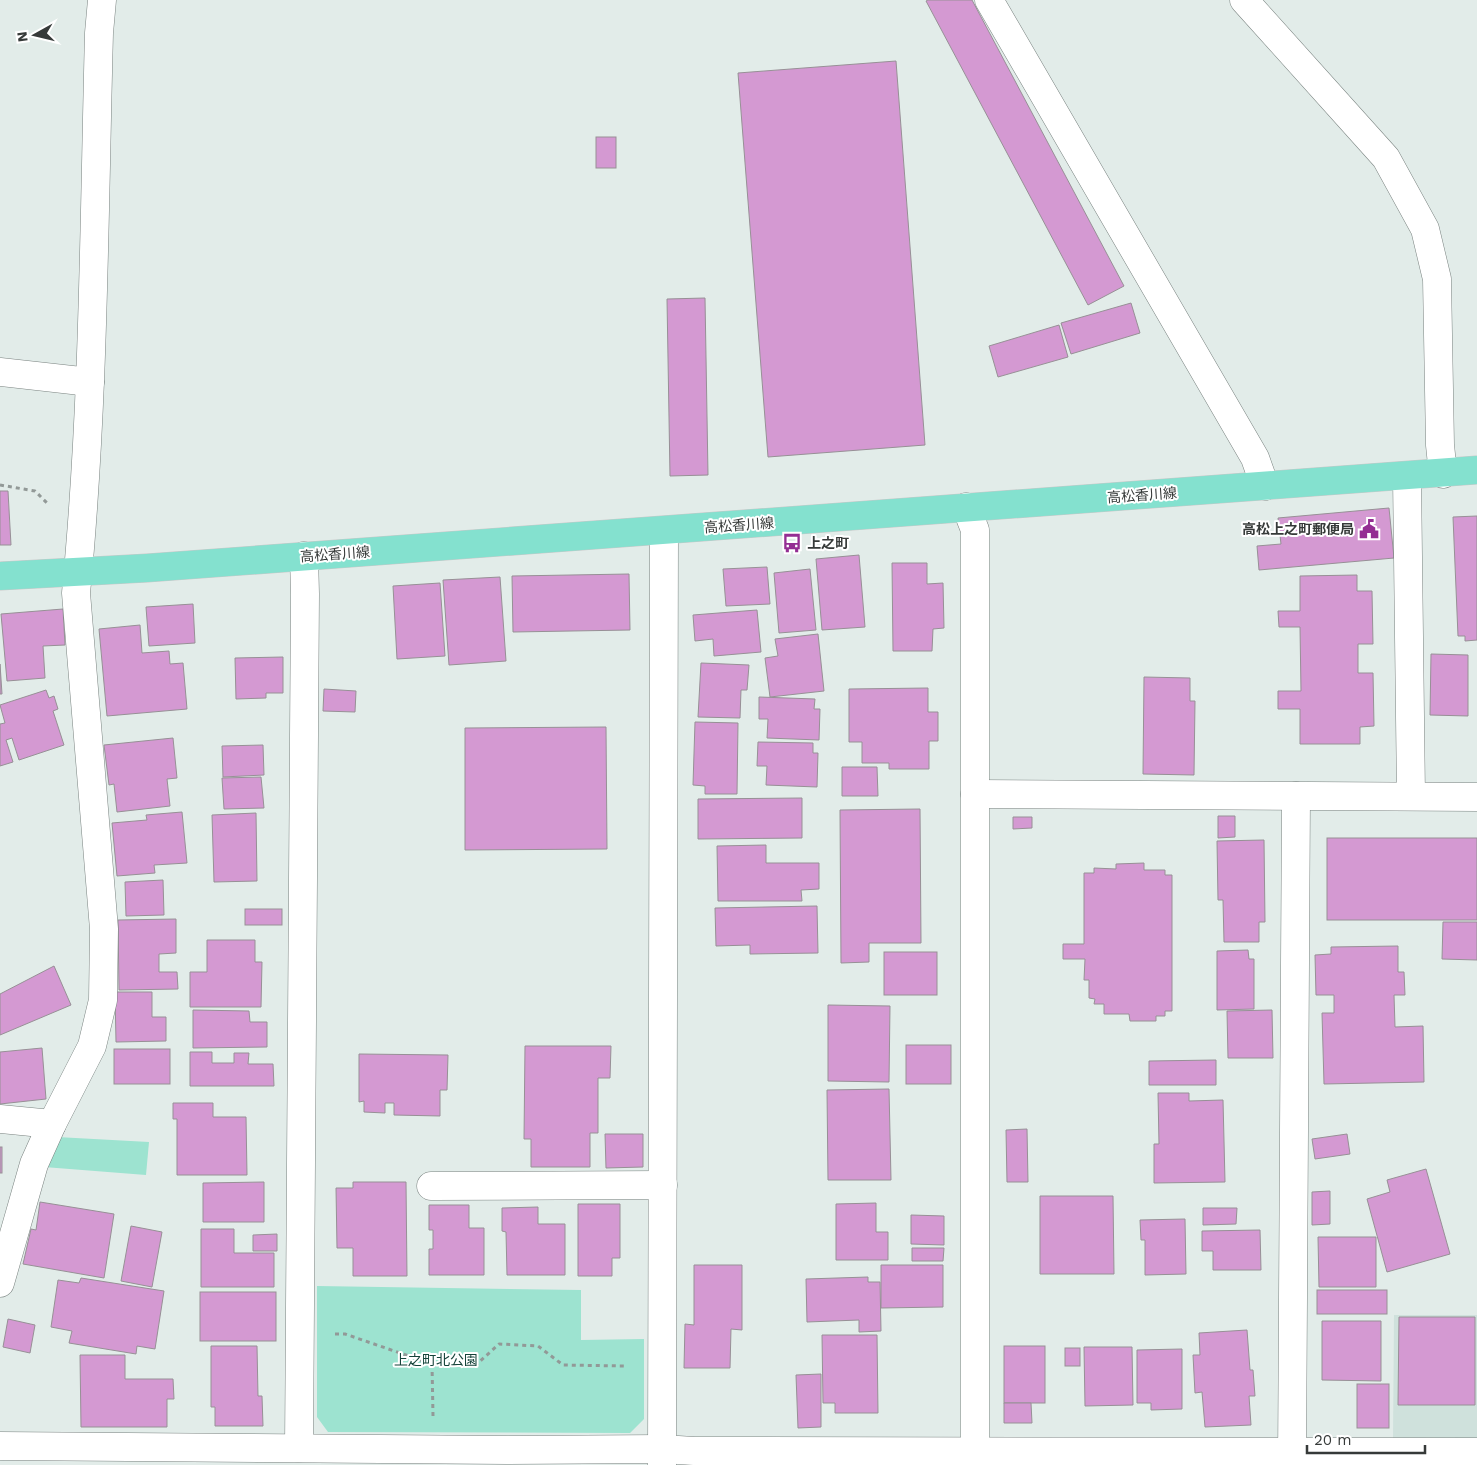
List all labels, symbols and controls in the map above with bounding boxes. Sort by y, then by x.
north arrow [10,10,60,60]
text: N [13,31,31,43]
street label: 高松香川線 [1107,485,1177,505]
street label: 高松香川線 [704,515,774,535]
public building icon: 高松上之町郵便局 [1358,518,1380,540]
place label: 高松上之町郵便局 [1242,521,1354,537]
bus stop icon: 上之町 [781,532,803,554]
place label: 上之町 [807,535,849,551]
street label: 高松香川線 [300,544,370,564]
park label: 上之町北公園 [394,1352,478,1368]
scale bar [1307,1422,1424,1454]
text: 20 m [1314,1431,1352,1449]

